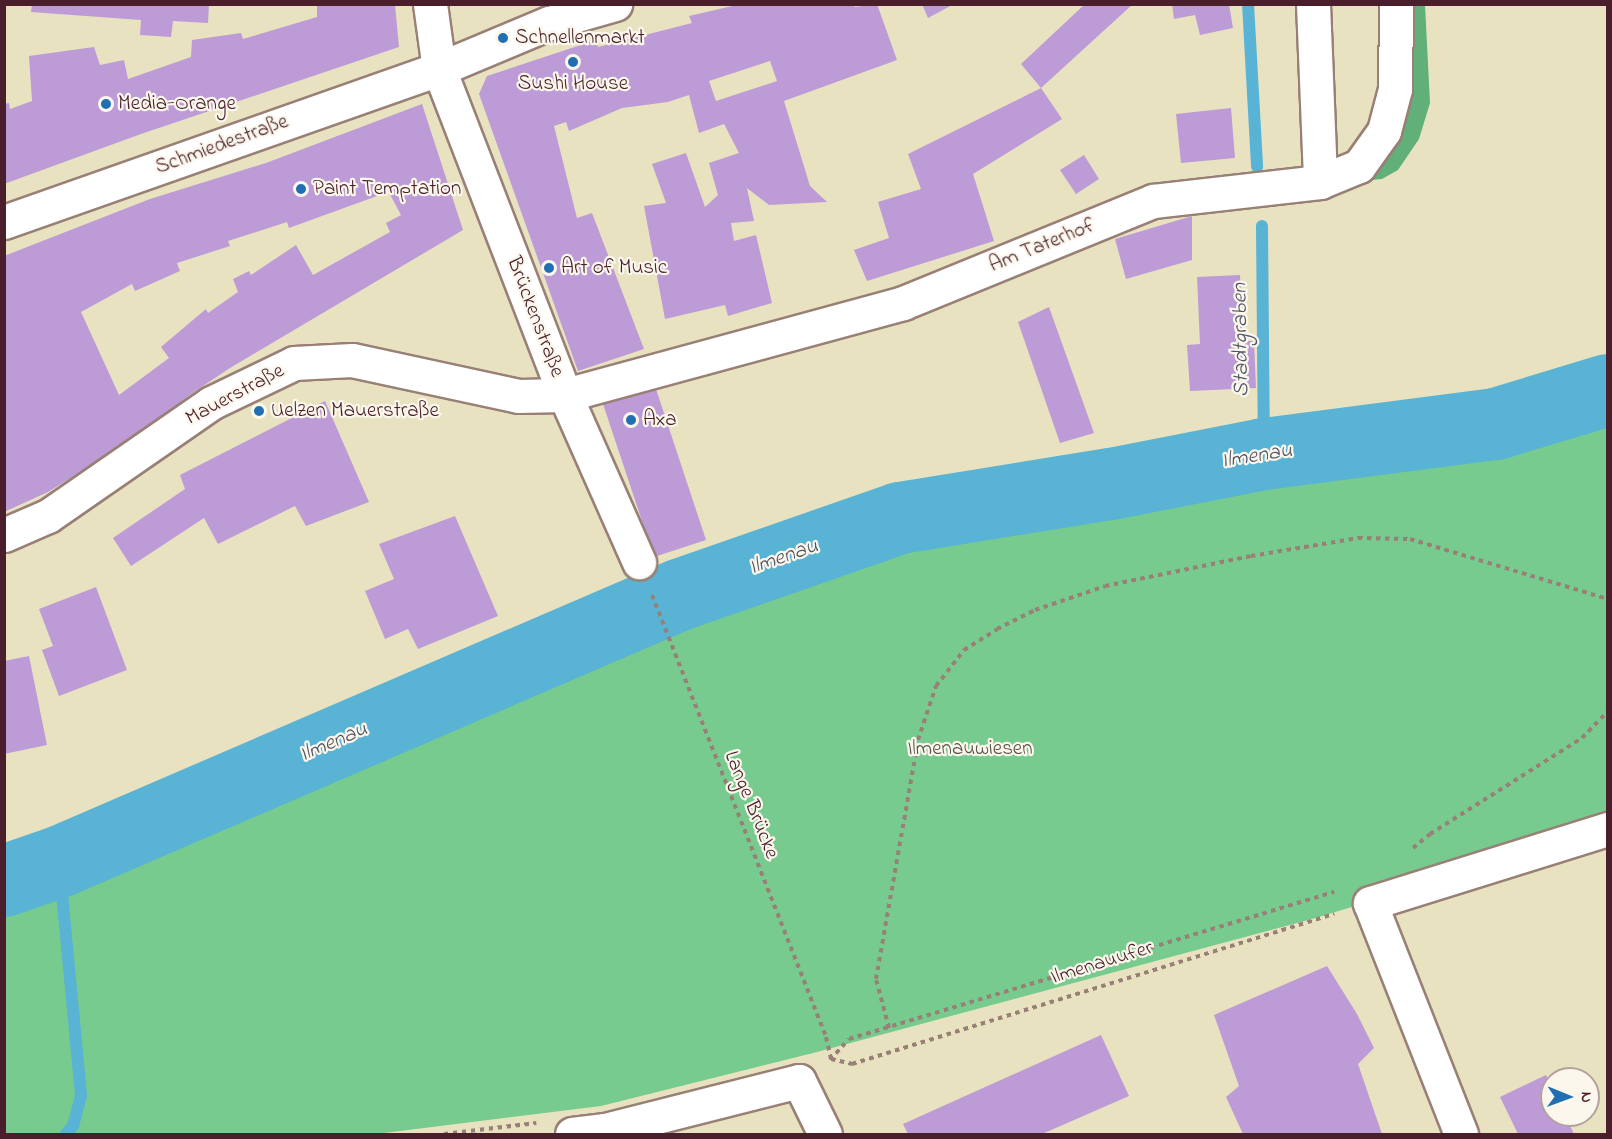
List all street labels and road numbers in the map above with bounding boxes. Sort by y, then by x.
street label: Schmiedestraße [152,109,292,181]
street label: Am Taterhof [986,213,1098,279]
street label: Brückenstraße [501,253,569,381]
street label: Mauerstraße [181,359,289,431]
street label: Lange Brücke [718,747,784,863]
street label: Ilmenauufer [1048,936,1156,990]

